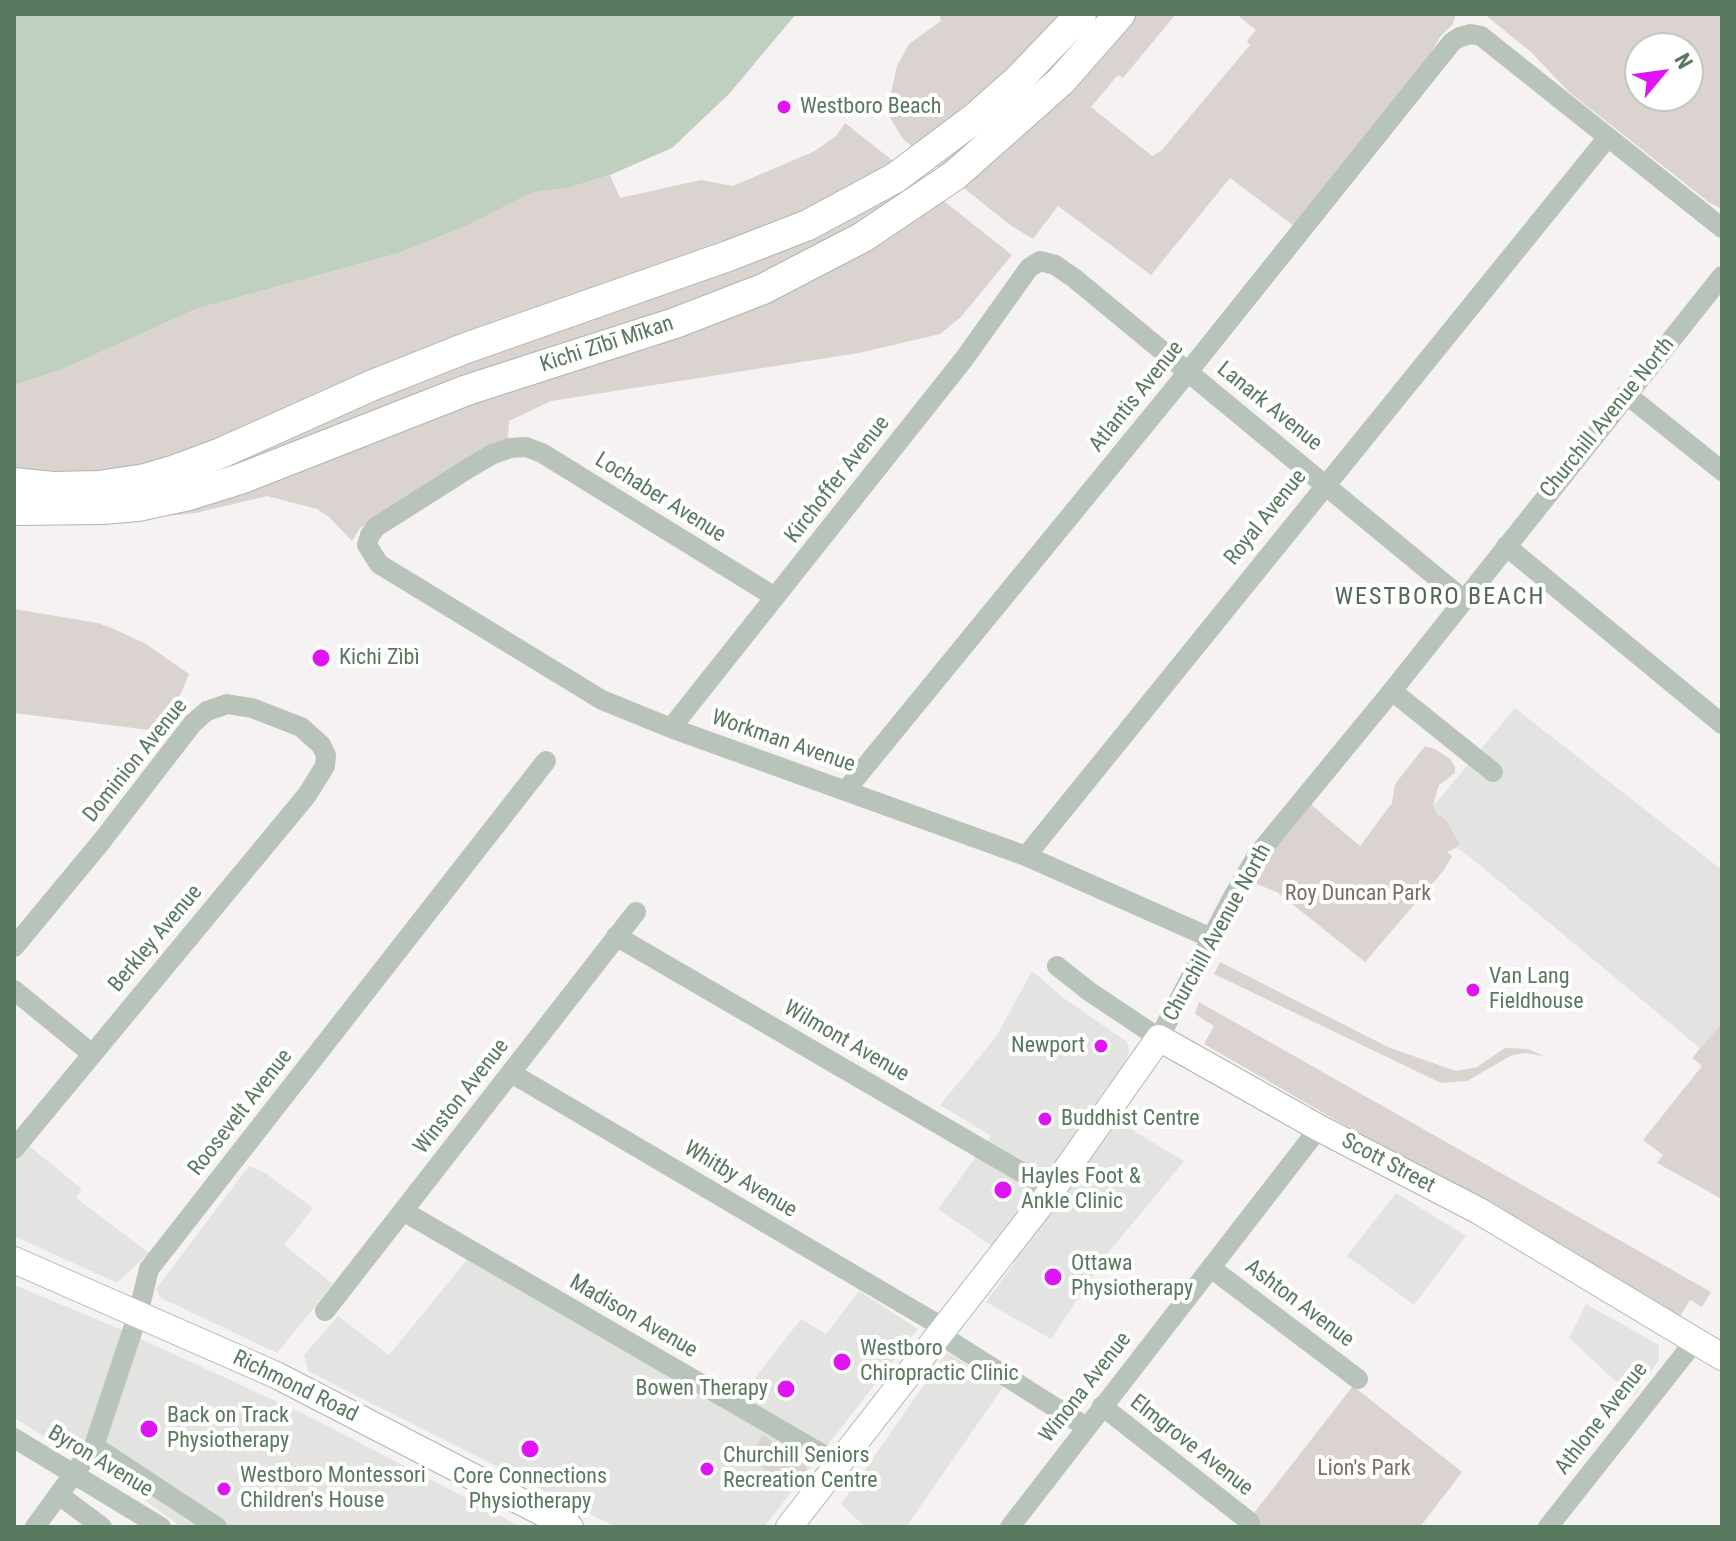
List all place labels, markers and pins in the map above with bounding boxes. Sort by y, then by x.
place label: Westboro Beach [800,94,941,120]
marker: Westboro Beach [775,98,793,116]
place label: Kichi Zìbì [339,645,420,671]
marker: Kichi Zìbì [310,647,332,669]
place label: Van Lang Fieldhouse [1489,964,1584,1016]
marker: Van Lang Fieldhouse [1464,981,1482,999]
place label: Newport [1011,1033,1085,1059]
marker: Newport [1092,1037,1110,1055]
place label: Buddhist Centre [1061,1106,1199,1132]
marker: Buddhist Centre [1036,1110,1054,1128]
place label: Hayles Foot & Ankle Clinic [1021,1164,1141,1216]
marker: Hayles Foot & Ankle Clinic [992,1179,1014,1201]
place label: Ottawa Physiotherapy [1071,1251,1193,1302]
marker: Ottawa Physiotherapy [1042,1266,1064,1288]
place label: Westboro Chiropractic Clinic [860,1336,1019,1388]
marker: Westboro Chiropractic Clinic [831,1351,853,1373]
place label: Bowen Therapy [636,1376,768,1402]
marker: Bowen Therapy [775,1378,797,1400]
place label: Back on Track Physiotherapy [167,1403,289,1454]
marker: Back on Track Physiotherapy [138,1418,160,1440]
marker: Core Connections Physiotherapy [519,1438,541,1460]
place label: Churchill Seniors Recreation Centre [723,1443,878,1494]
marker: Churchill Seniors Recreation Centre [698,1460,716,1478]
place label: Westboro Montessori Children's House [240,1463,426,1514]
place label: Core Connections Physiotherapy [453,1464,607,1516]
marker: Westboro Montessori Children's House [215,1480,233,1498]

